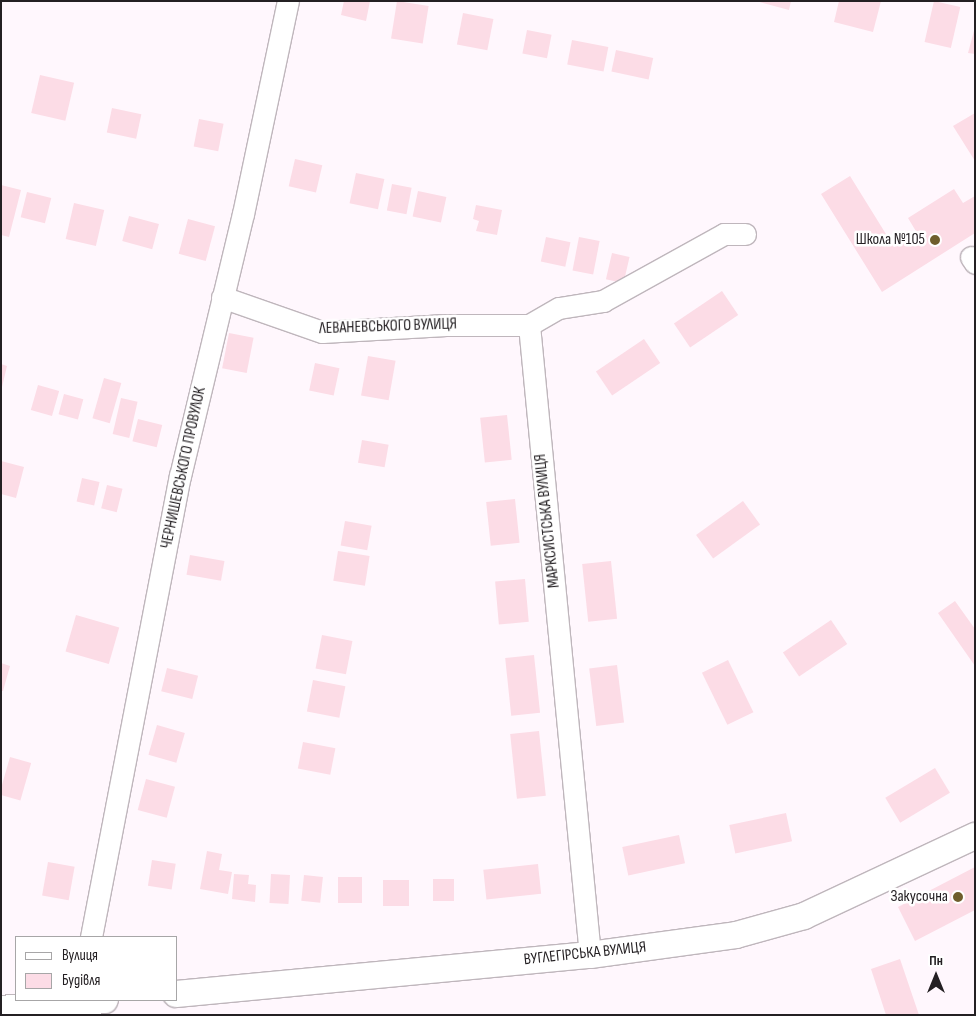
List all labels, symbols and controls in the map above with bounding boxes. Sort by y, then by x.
place label: Школа №105 [856,230,925,250]
marker: Школа №105 [929,234,941,246]
street label: ЛЕВАНЕВСЬКОГО ВУЛИЦЯ [319,315,457,339]
street label: ЧЕРНИШЕВСЬКОГО ПРОВУЛОК [157,385,211,551]
street label: МАРКСИСТСЬКА ВУЛИЦЯ [531,453,565,589]
place label: Закусочна [890,887,948,907]
marker: Закусочна [952,891,964,903]
legend [15,936,178,1001]
street label: ВУГЛЕГІРСЬКА ВУЛИЦЯ [523,938,647,970]
text: Вулиця [62,946,98,965]
north arrow [911,951,961,1001]
text: Пн [929,952,943,969]
text: Будівля [62,971,100,990]

